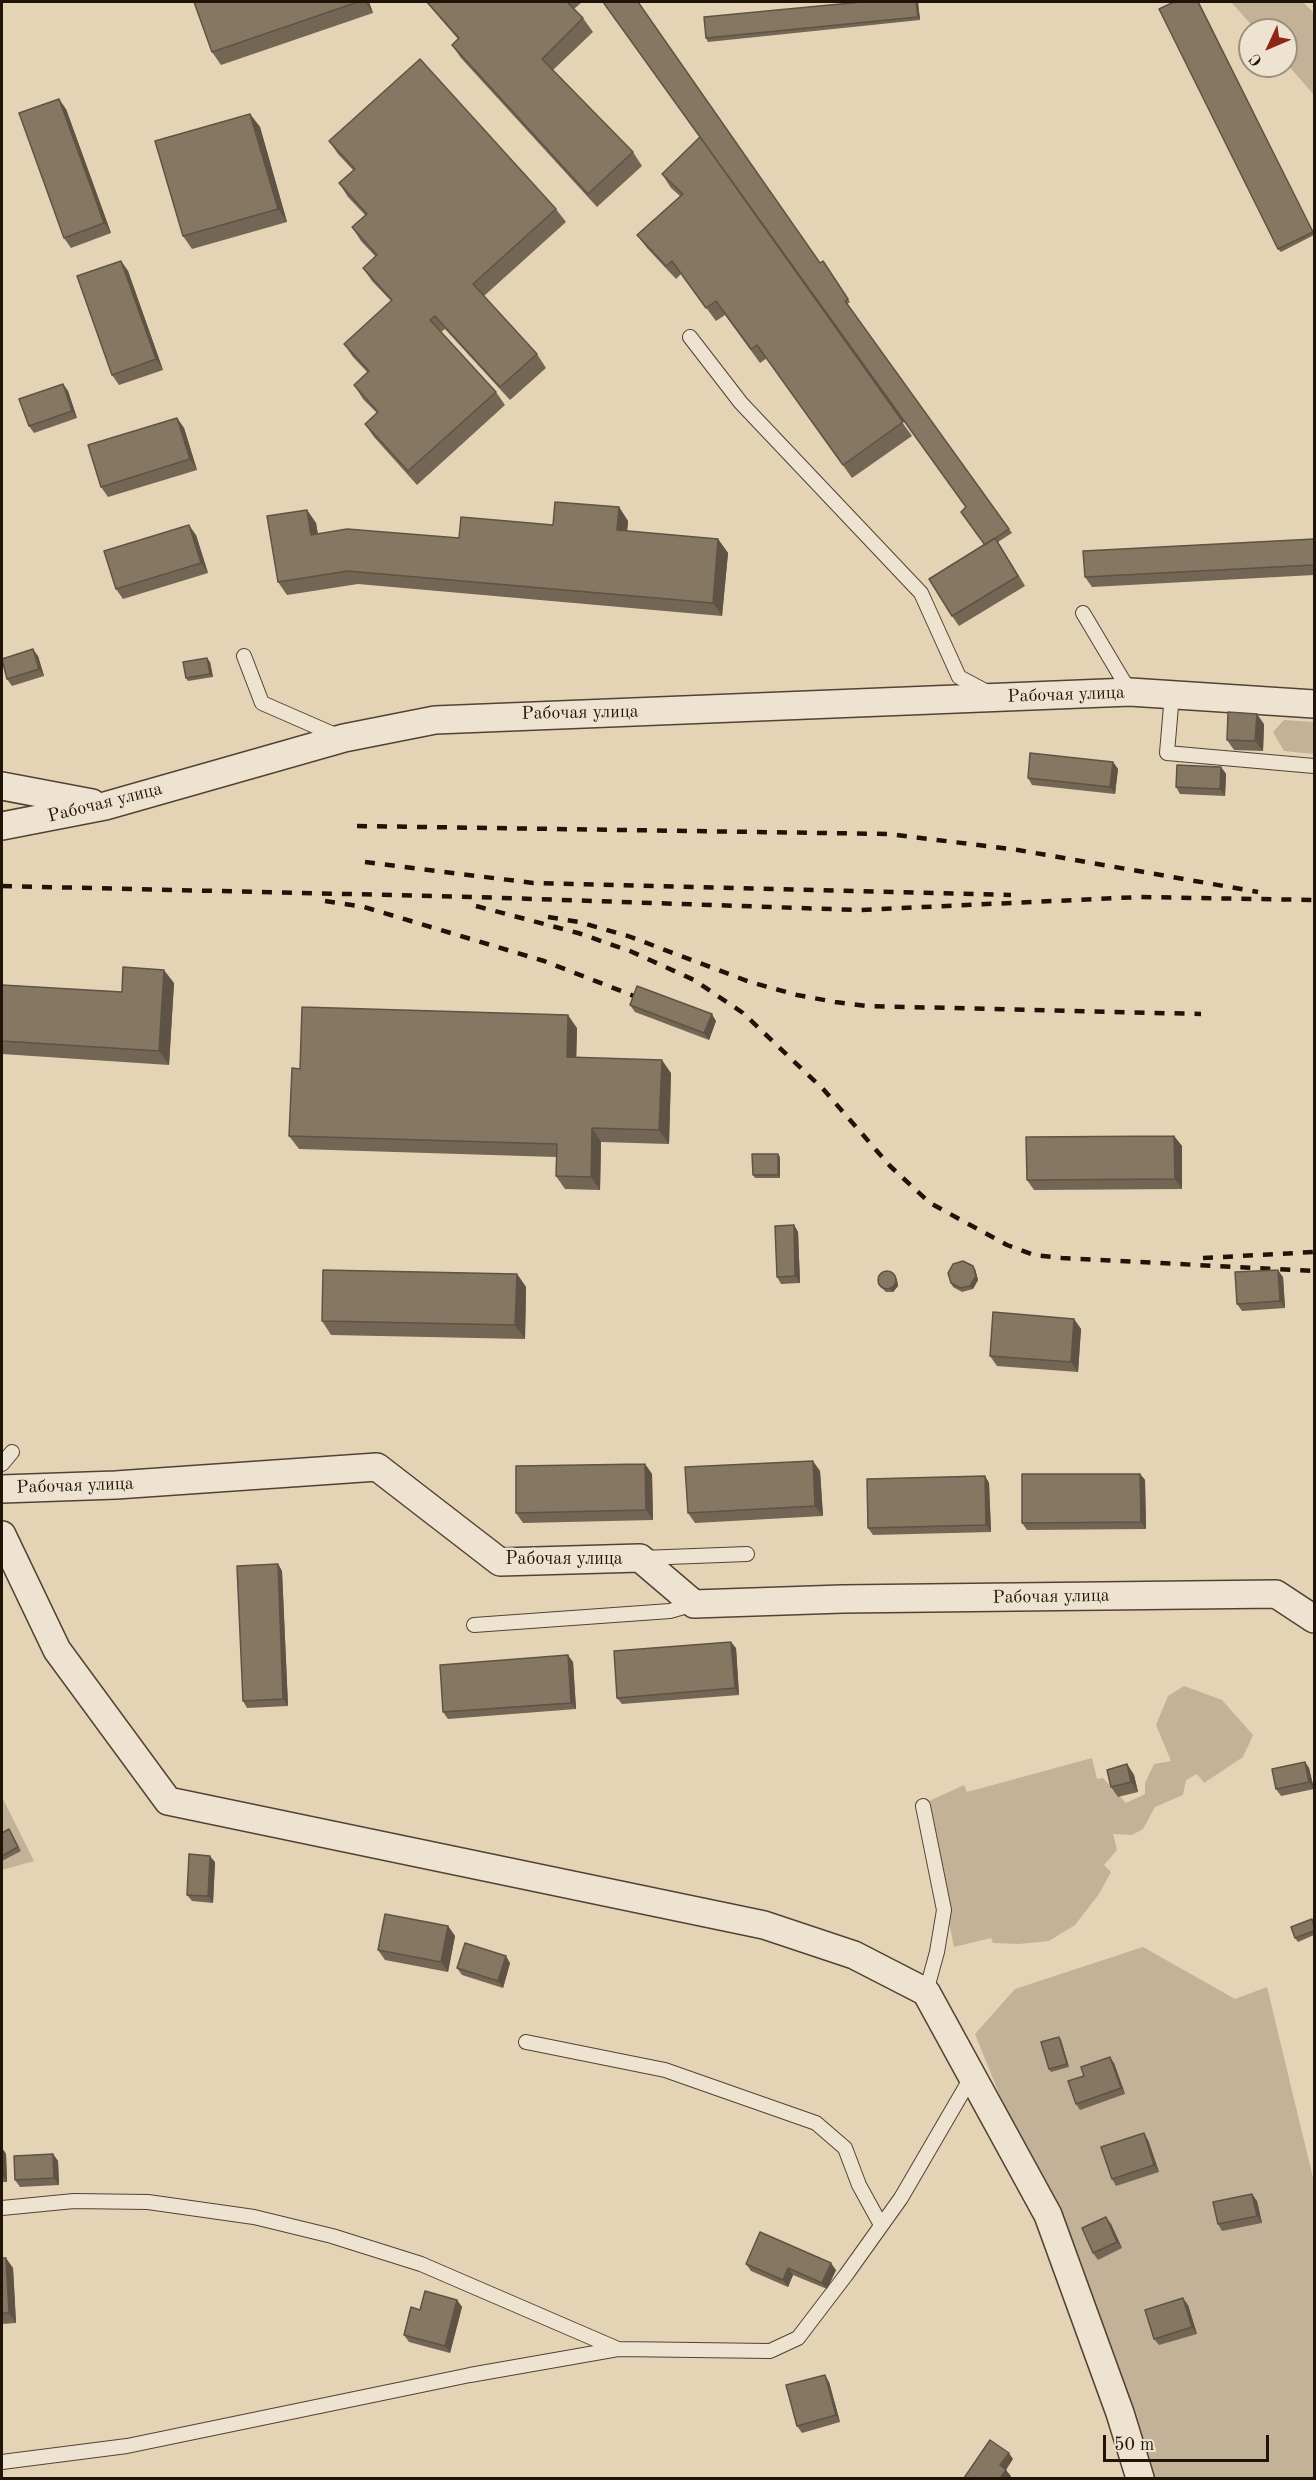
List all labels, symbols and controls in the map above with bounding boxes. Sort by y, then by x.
north arrow [1238,18,1298,78]
text: С [1247,50,1266,68]
street label: Рабочая улица [1007,682,1125,708]
street label: Рабочая улица [521,701,639,725]
street label: Рабочая улица [45,778,165,828]
street label: Рабочая улица [16,1473,134,1499]
street label: Рабочая улица [505,1548,623,1570]
street label: Рабочая улица [992,1585,1110,1609]
scale bar [1106,2423,1272,2461]
text: 50 m [1114,2436,1154,2454]

